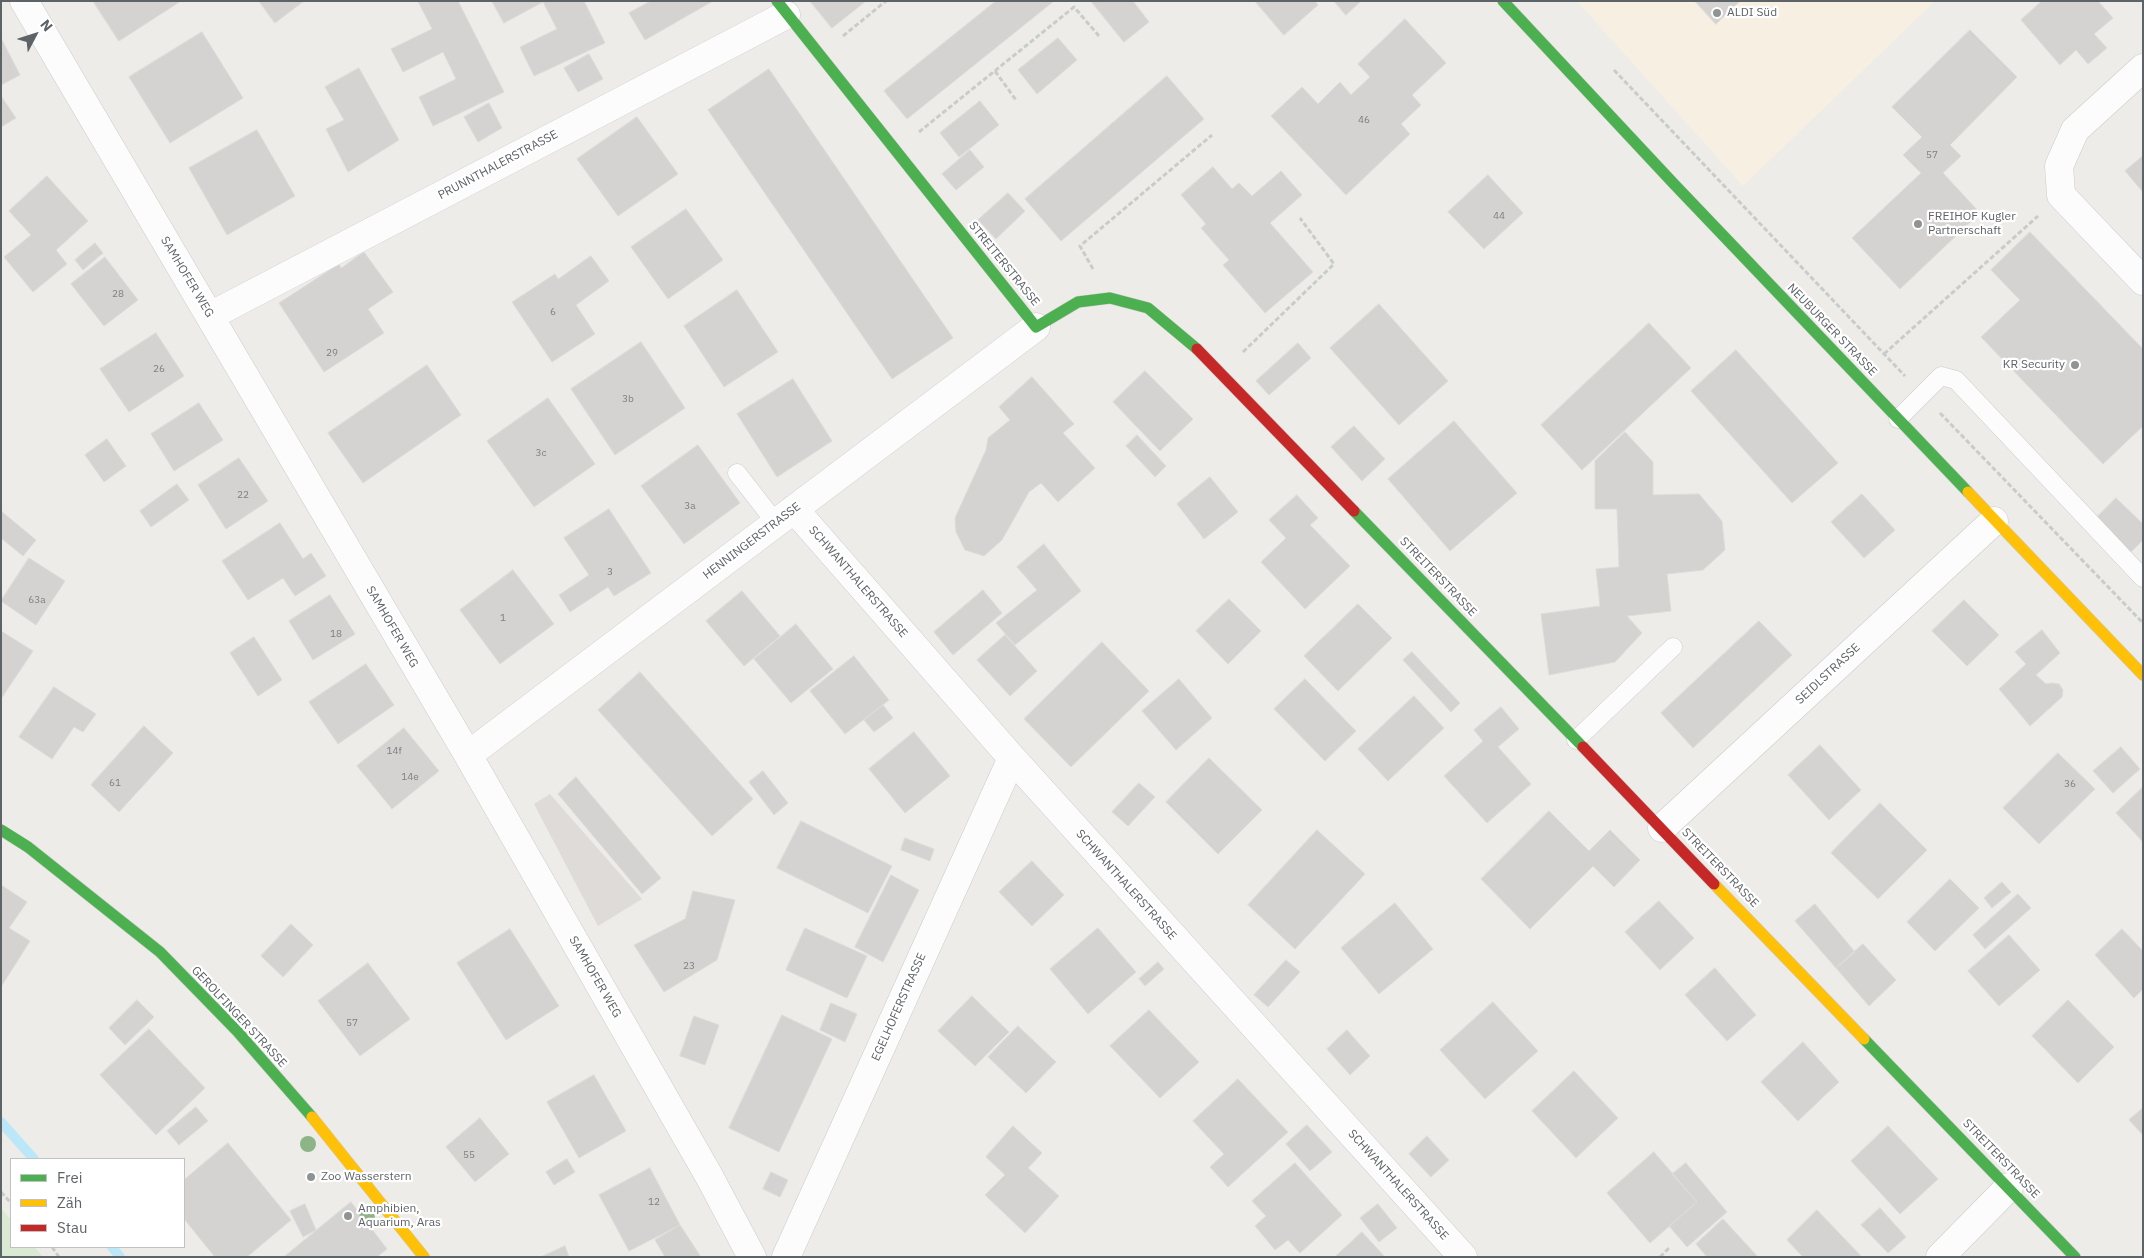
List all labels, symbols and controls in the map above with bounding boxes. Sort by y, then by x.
place label: ALDI Süd [1727,6,1777,20]
marker: ALDI Süd [1711,7,1723,19]
north arrow [10,10,60,60]
text: N [36,16,57,35]
house number: 46 [1358,114,1370,126]
street label: PRUNNTHALERSTRASSE [436,127,560,203]
house number: 57 [1926,149,1938,161]
house number: 44 [1493,210,1505,222]
place label: FREIHOF Kugler Partnerschaft [1928,210,2016,238]
marker: FREIHOF Kugler Partnerschaft [1912,218,1924,230]
street label: STREITERSTRASSE [966,219,1042,309]
street label: SAMHOFER WEG [157,234,217,320]
street label: NEUBURGER STRASSE [1784,281,1880,379]
house number: 28 [112,288,124,300]
house number: 6 [550,306,556,318]
house number: 29 [326,347,338,359]
place label: KR Security [2003,358,2065,372]
marker: KR Security [2069,359,2081,371]
house number: 26 [153,363,165,375]
house number: 3b [622,393,634,405]
house number: 3c [535,447,547,459]
house number: 22 [237,489,249,501]
house number: 3a [684,500,696,512]
street label: HENNINGERSTRASSE [700,500,804,582]
street label: SCHWANTHALERSTRASSE [806,523,910,641]
street label: STREITERSTRASSE [1397,534,1479,620]
house number: 3 [607,566,613,578]
street label: SAMHOFER WEG [363,584,421,670]
house number: 63a [28,594,46,606]
house number: 1 [500,612,506,624]
house number: 18 [330,628,342,640]
street label: SEIDLSTRASSE [1793,641,1863,707]
house number: 14f [386,745,402,757]
house number: 14e [401,771,419,783]
house number: 61 [109,777,121,789]
house number: 36 [2064,778,2076,790]
street label: STREITERSTRASSE [1679,825,1761,911]
street label: SCHWANTHALERSTRASSE [1073,827,1179,943]
street label: SAMHOFER WEG [566,934,624,1020]
street label: EGELHOFERSTRASSE [869,951,929,1063]
house number: 23 [683,960,695,972]
street label: GEROLFINGER STRASSE [188,963,290,1071]
house number: 57 [346,1017,358,1029]
street label: STREITERSTRASSE [1960,1116,2042,1202]
street label: SCHWANTHALERSTRASSE [1345,1127,1451,1243]
house number: 55 [463,1149,475,1161]
legend [10,1158,185,1248]
text: Frei [57,1168,83,1187]
place label: Zoo Wasserstern [321,1170,411,1184]
marker: Zoo Wasserstern [305,1171,317,1183]
text: Zäh [57,1193,82,1212]
house number: 12 [648,1196,660,1208]
place label: Amphibien, Aquarium, Aras [358,1202,441,1230]
marker: Amphibien, Aquarium, Aras [342,1210,354,1222]
text: Stau [57,1218,88,1237]

